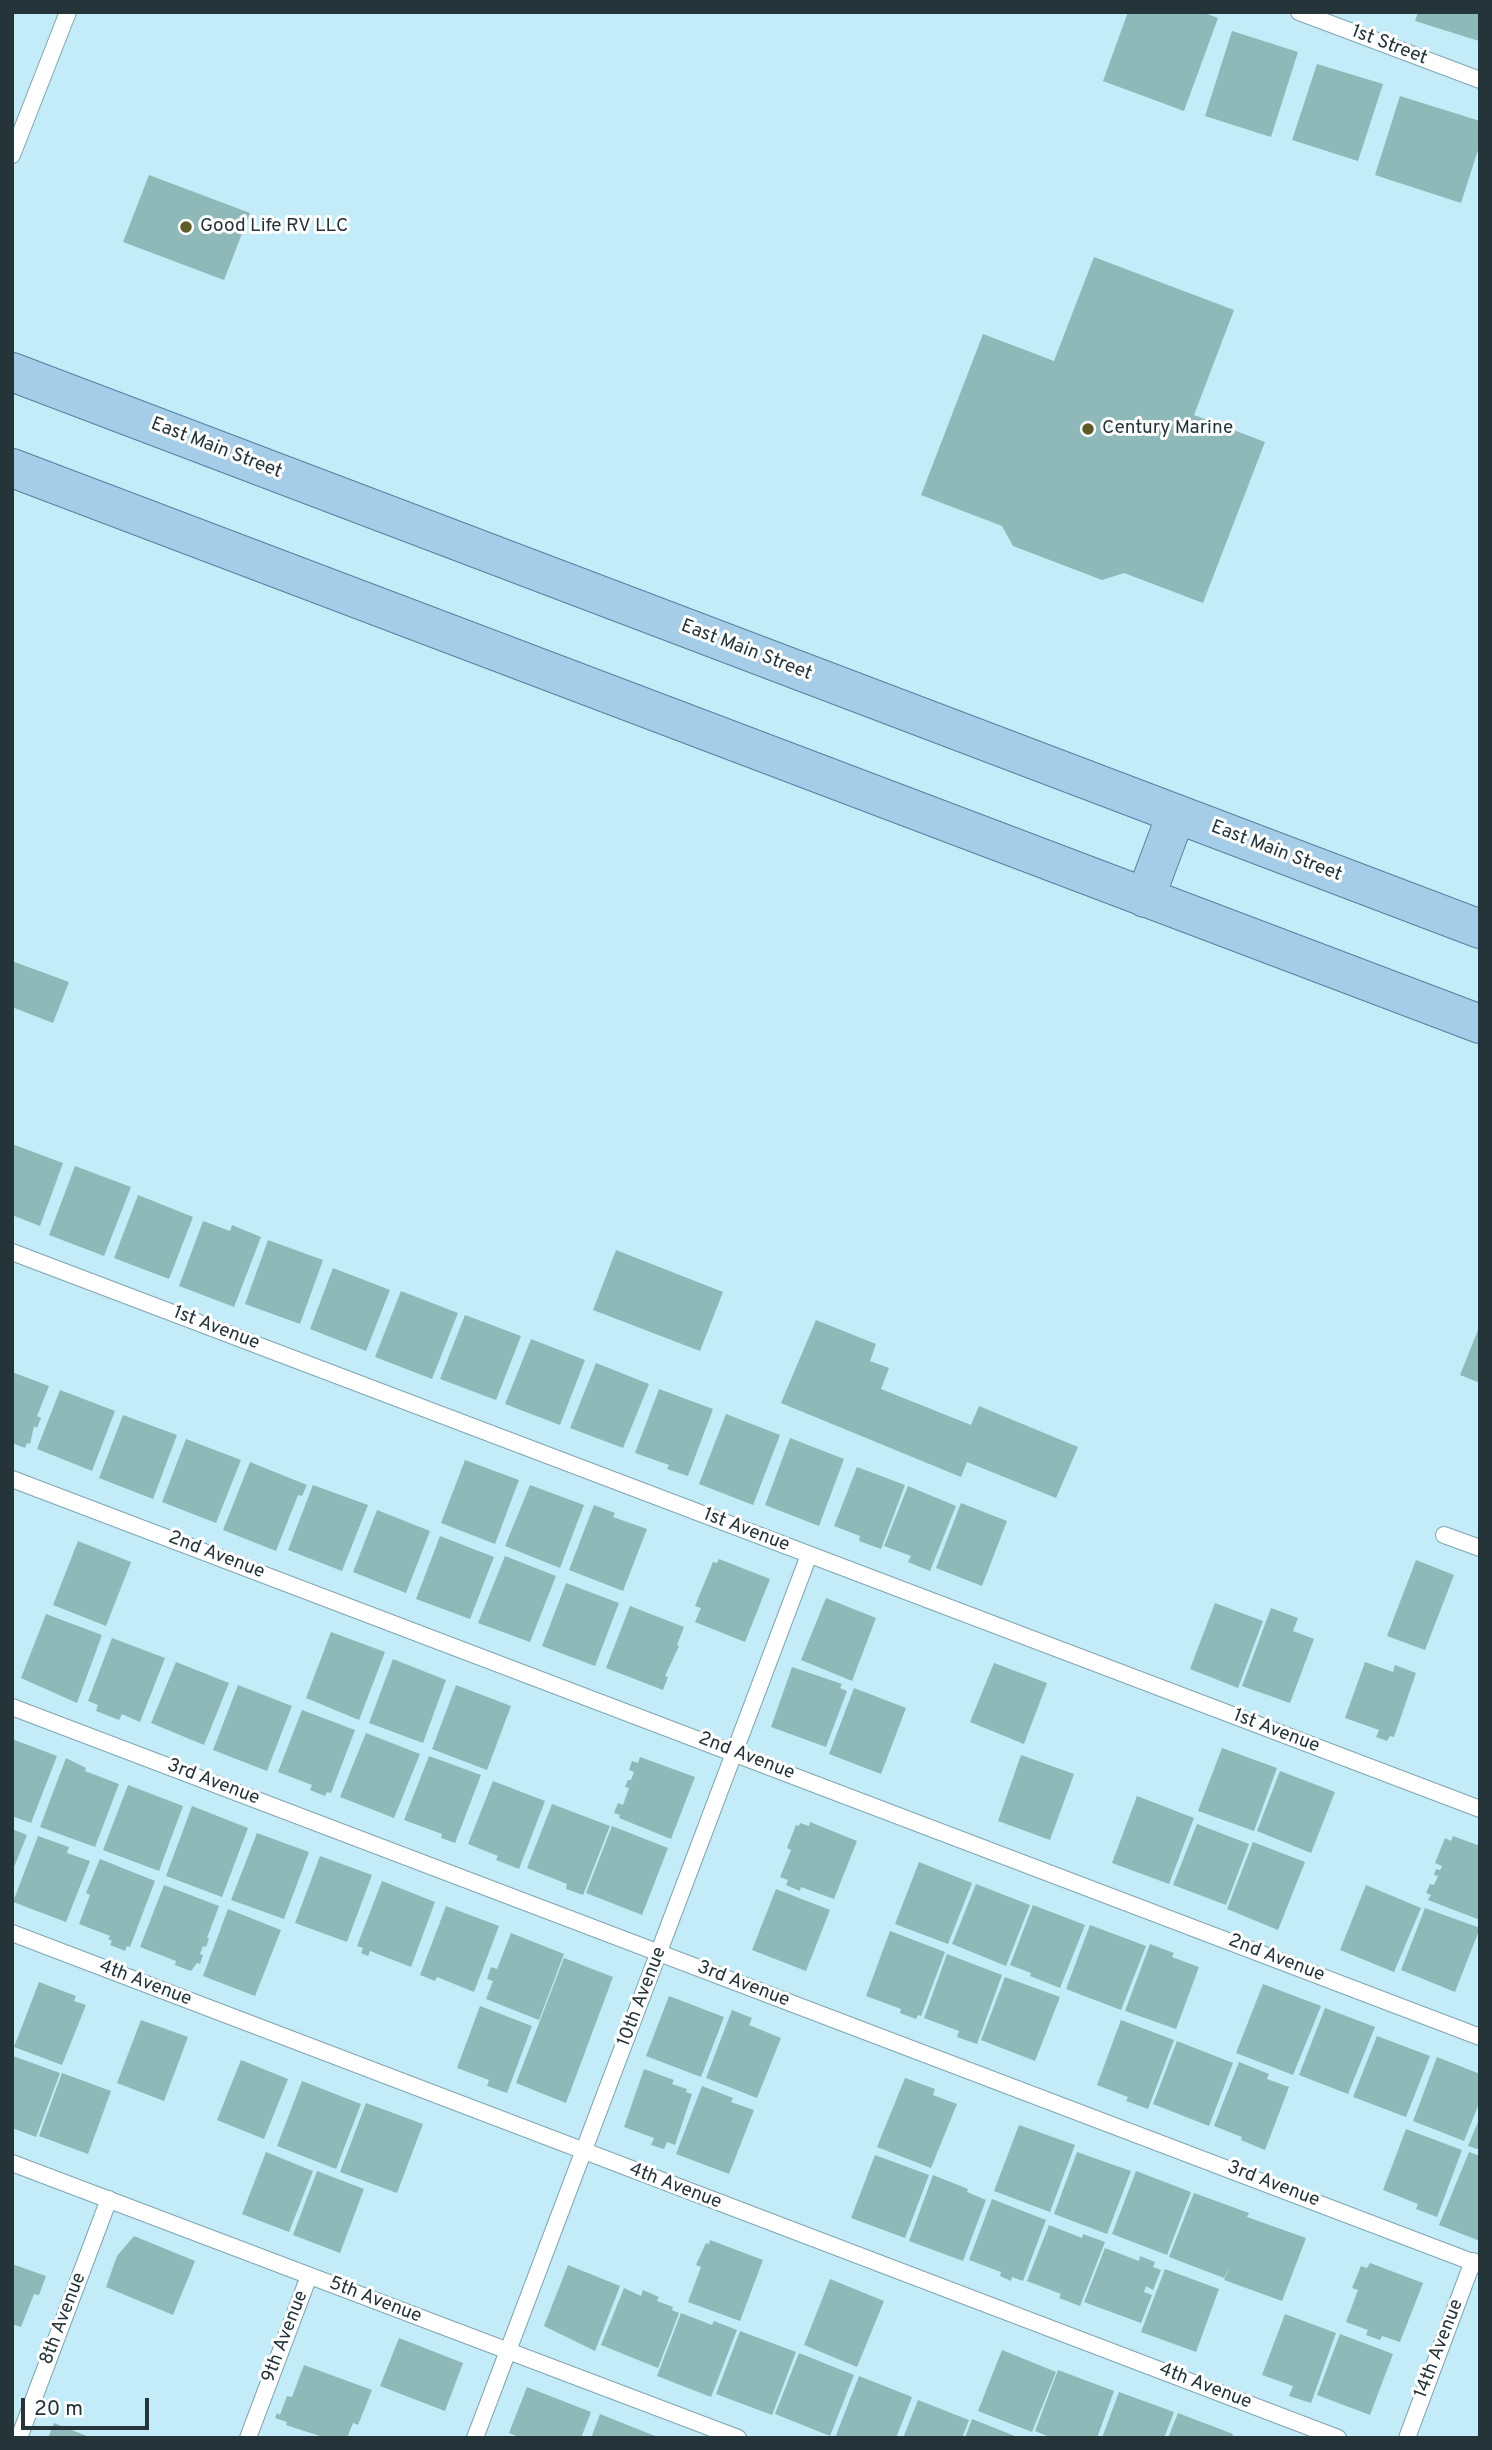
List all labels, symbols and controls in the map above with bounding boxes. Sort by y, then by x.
street label: 1st Street [1348,21,1430,71]
place label: Good Life RV LLC [200,216,348,238]
marker: Good Life RV LLC [178,219,194,235]
street label: East Main Street [147,414,285,484]
place label: Century Marine [1102,418,1233,440]
marker: Century Marine [1080,421,1096,437]
street label: East Main Street [677,616,815,686]
street label: East Main Street [1207,817,1345,887]
street label: 1st Avenue [170,1302,262,1356]
street label: 1st Avenue [700,1504,792,1558]
street label: 2nd Avenue [165,1527,267,1585]
street label: 1st Avenue [1230,1705,1322,1759]
street label: 2nd Avenue [695,1728,797,1786]
street label: 3rd Avenue [164,1755,262,1811]
street label: 2nd Avenue [1225,1930,1327,1988]
street label: 10th Avenue [614,1944,672,2050]
street label: 4th Avenue [96,1956,194,2012]
street label: 3rd Avenue [694,1957,792,2013]
street label: 3rd Avenue [1224,2157,1322,2213]
street label: 4th Avenue [626,2159,724,2215]
street label: 8th Avenue [36,2270,92,2368]
street label: 5th Avenue [326,2273,424,2329]
street label: 9th Avenue [258,2288,314,2386]
street label: 14th Avenue [1411,2296,1469,2402]
street label: 4th Avenue [1156,2359,1254,2415]
scale bar [24,2384,152,2428]
text: 20 m [34,2396,83,2423]

